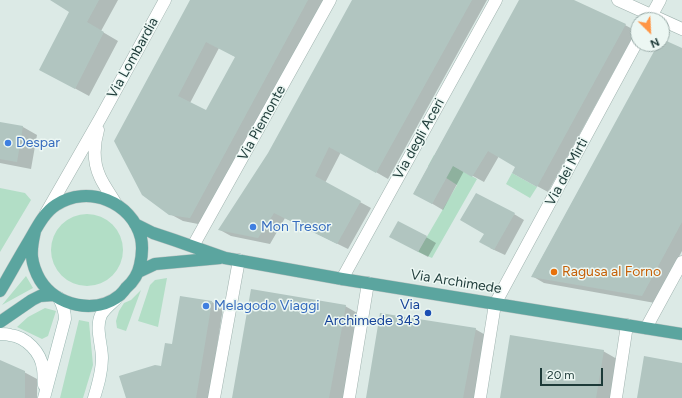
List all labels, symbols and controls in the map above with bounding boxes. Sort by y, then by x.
north arrow [630,12,670,52]
street label: Via Lombardia [104,15,162,101]
text: N [648,35,661,50]
street label: Via Piemonte [234,83,290,163]
street label: Via degli Aceri [390,96,448,182]
place label: Despar [16,135,60,151]
street label: Via dei Mirti [542,135,592,209]
marker: Despar [3,138,13,148]
place label: Mon Tresor [261,219,331,235]
marker: Mon Tresor [248,222,258,232]
place label: Ragusa al Forno [562,264,661,280]
street label: Via Archimede [409,267,503,297]
marker: Ragusa al Forno [549,267,559,277]
place label: Via Archimede 343 [324,297,420,330]
place label: Melagodo Viaggi [214,298,320,314]
marker: Melagodo Viaggi [201,301,211,311]
marker: Via Archimede 343 [423,308,433,318]
scale bar [542,360,605,386]
text: 20 m [547,368,575,382]

